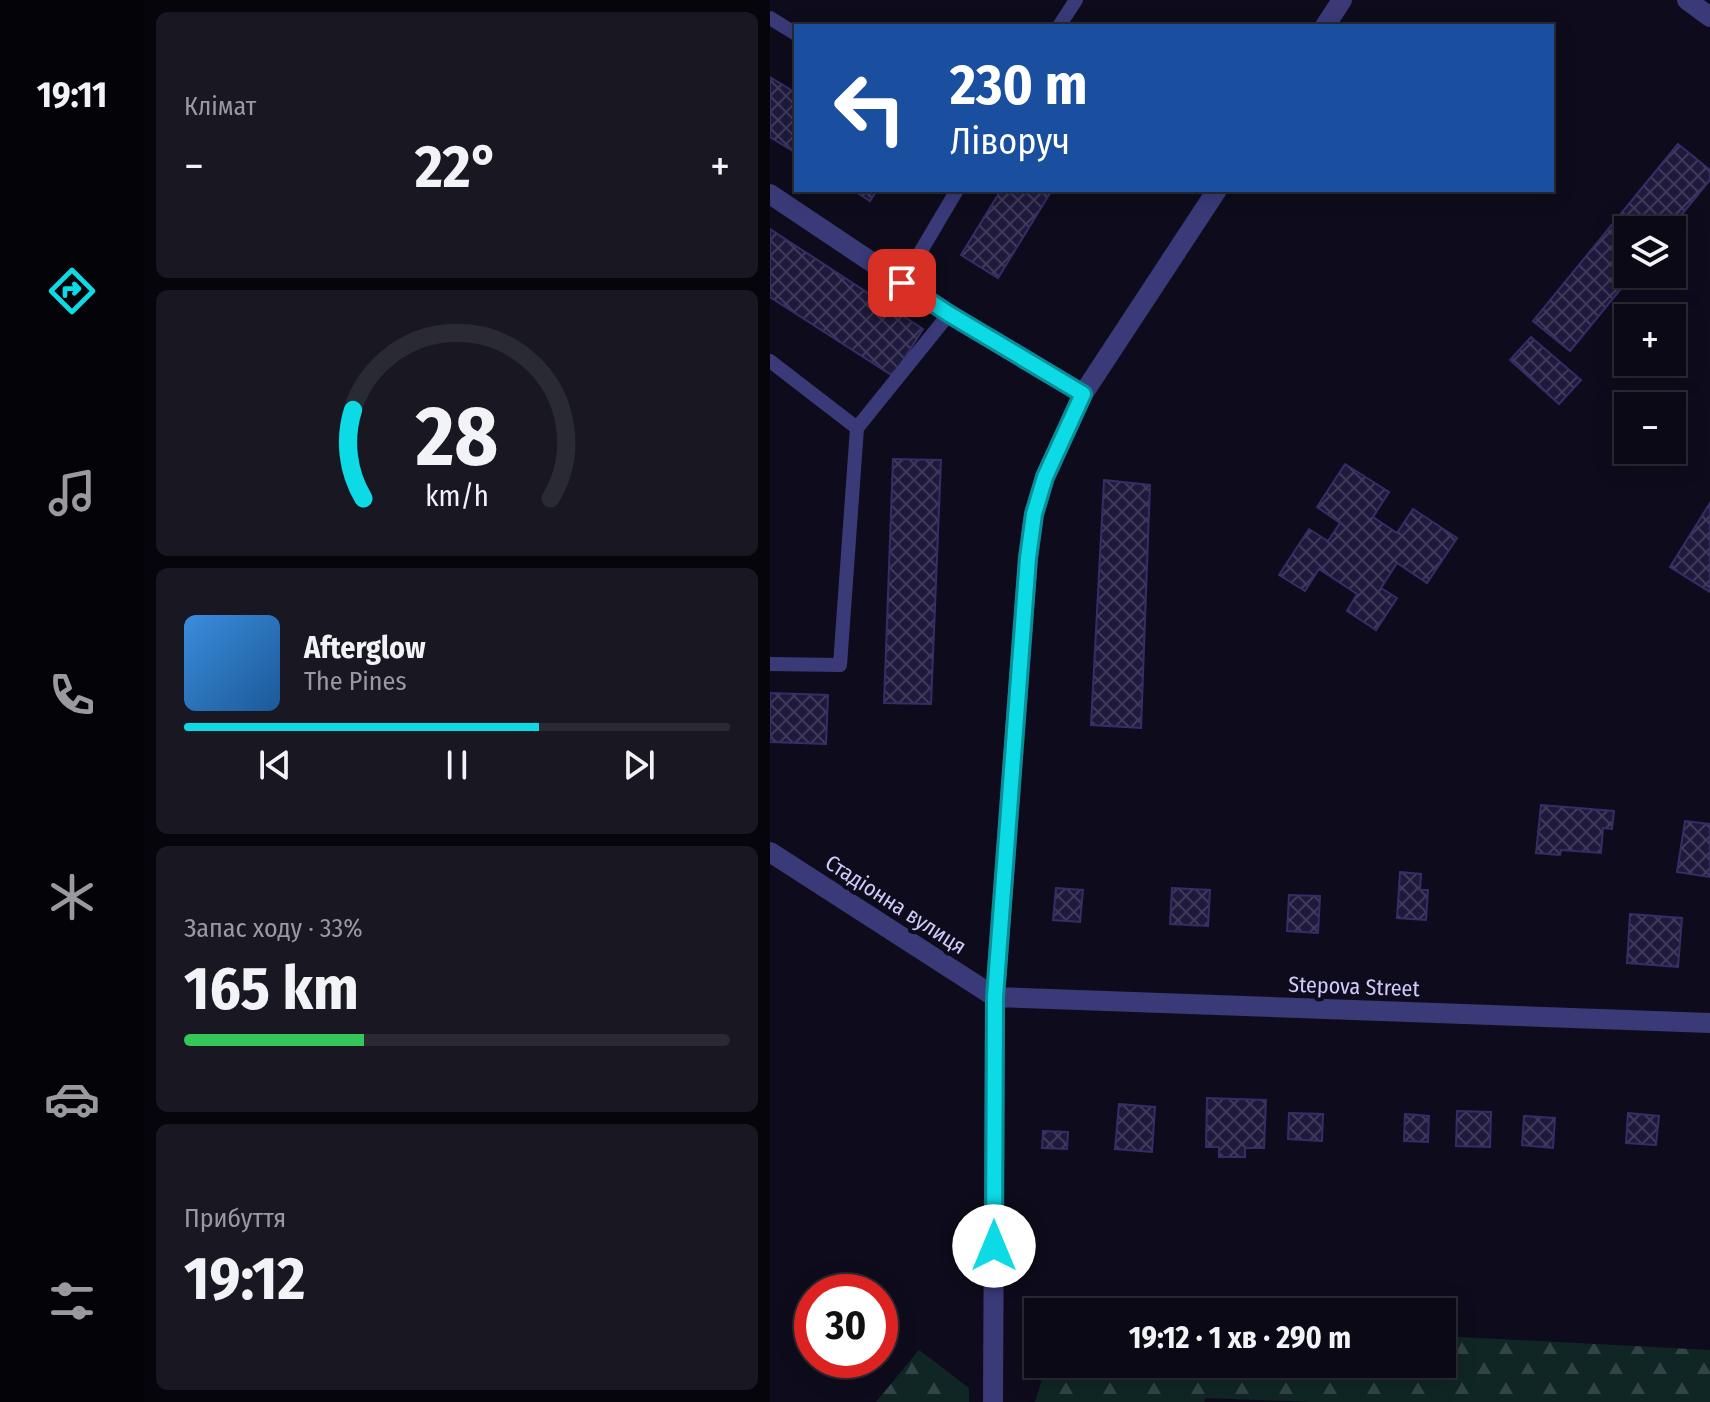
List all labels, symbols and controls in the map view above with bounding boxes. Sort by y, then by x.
text: 230 m [950,52,1087,119]
icon: left [818,56,922,160]
text: 19:11 [37,73,107,117]
text: Клімат [184,91,256,122]
text: Ліворуч [950,120,1070,164]
text: 22° [415,131,499,203]
text: − [184,140,204,193]
text: + [710,140,730,193]
map controls [1614,216,1686,464]
button: layers [1614,216,1686,288]
pin [868,249,936,317]
icon: arrive [880,261,924,305]
icon: directions [44,263,100,319]
button: + [1614,304,1686,376]
text: 28 [415,387,498,487]
button: − [1614,392,1686,464]
icon: music [44,465,100,521]
text: km/h [425,479,489,514]
text: Afterglow [304,630,426,666]
text: The Pines [304,666,407,697]
icon: phone [44,667,100,723]
icon: previous [253,743,297,787]
icon: pause [435,743,479,787]
icon: next [617,743,661,787]
street label: Стадіонна вулиця [820,849,971,960]
icon: climate [44,869,100,925]
text: Запас ходу · 33% [184,913,363,944]
text: 165 km [184,953,359,1025]
street label: Stepova Street [1288,971,1421,1002]
icon: car [44,1071,100,1127]
text: Прибуття [184,1203,286,1234]
position arrow [952,1204,1036,1288]
text: 19:12 [184,1243,305,1315]
icon: filters [44,1273,100,1329]
speed limit sign: 30 [794,1274,898,1378]
text: 19:12 · 1 хв · 290 m [1129,1320,1351,1356]

